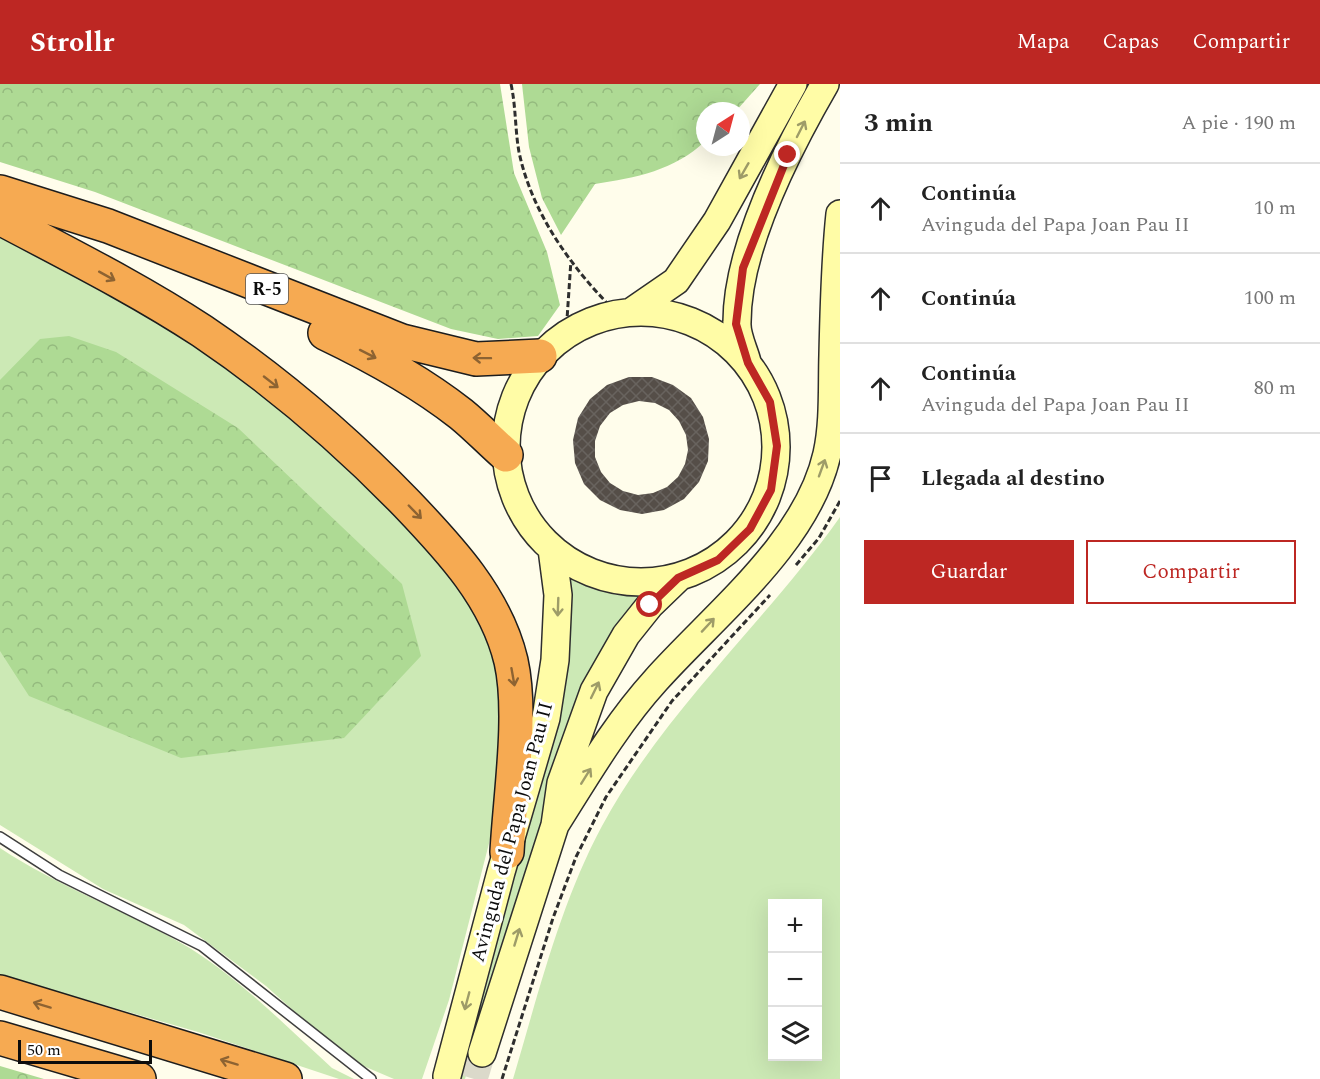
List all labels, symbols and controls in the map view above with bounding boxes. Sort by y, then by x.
text: Strollr [30,21,114,64]
text: Mapa [1017,26,1070,58]
text: Capas [1103,26,1159,58]
text: Compartir [1192,26,1290,58]
north arrow [696,102,750,156]
text: 3 min [864,103,933,143]
text: A pie · 190 m [1182,108,1296,138]
one-way arrow [796,121,807,139]
route end [774,141,800,167]
one-way arrow [738,162,750,179]
text: Continúa [921,177,1016,210]
icon: ahead [864,192,897,225]
text: 10 m [1254,193,1296,223]
text: Avinguda del Papa Joan Pau II [921,210,1189,240]
one-way arrow [98,270,115,282]
road number: R-5 [246,274,288,304]
icon: ahead [864,282,897,315]
text: Continúa [921,282,1016,315]
text: 100 m [1244,283,1296,313]
one-way arrow [359,348,377,360]
one-way arrow [472,352,492,364]
text: Continúa [921,357,1016,390]
icon: ahead [864,372,897,405]
text: 80 m [1254,373,1296,403]
one-way arrow [262,375,278,388]
text: Avinguda del Papa Joan Pau II [921,390,1189,420]
one-way arrow [817,460,828,478]
icon: arrive [864,462,897,495]
text: Llegada al destino [921,462,1105,495]
one-way arrow [408,505,422,520]
button: Guardar [864,540,1074,604]
button: Compartir [1086,540,1296,604]
route start [636,591,662,617]
one-way arrow [552,597,563,617]
one-way arrow [701,617,715,632]
one-way arrow [508,667,519,686]
one-way arrow [590,681,602,699]
street label: Avinguda del Papa Joan Pau II [463,698,561,966]
one-way arrow [580,768,592,785]
map controls [768,899,822,1061]
button: + [768,899,822,953]
one-way arrow [512,928,523,947]
button: − [768,953,822,1007]
one-way arrow [460,991,472,1010]
one-way arrow [33,999,52,1010]
button: layers [768,1007,822,1061]
scale bar [18,1037,152,1064]
text: 50 m [27,1038,61,1062]
one-way arrow [220,1056,239,1067]

